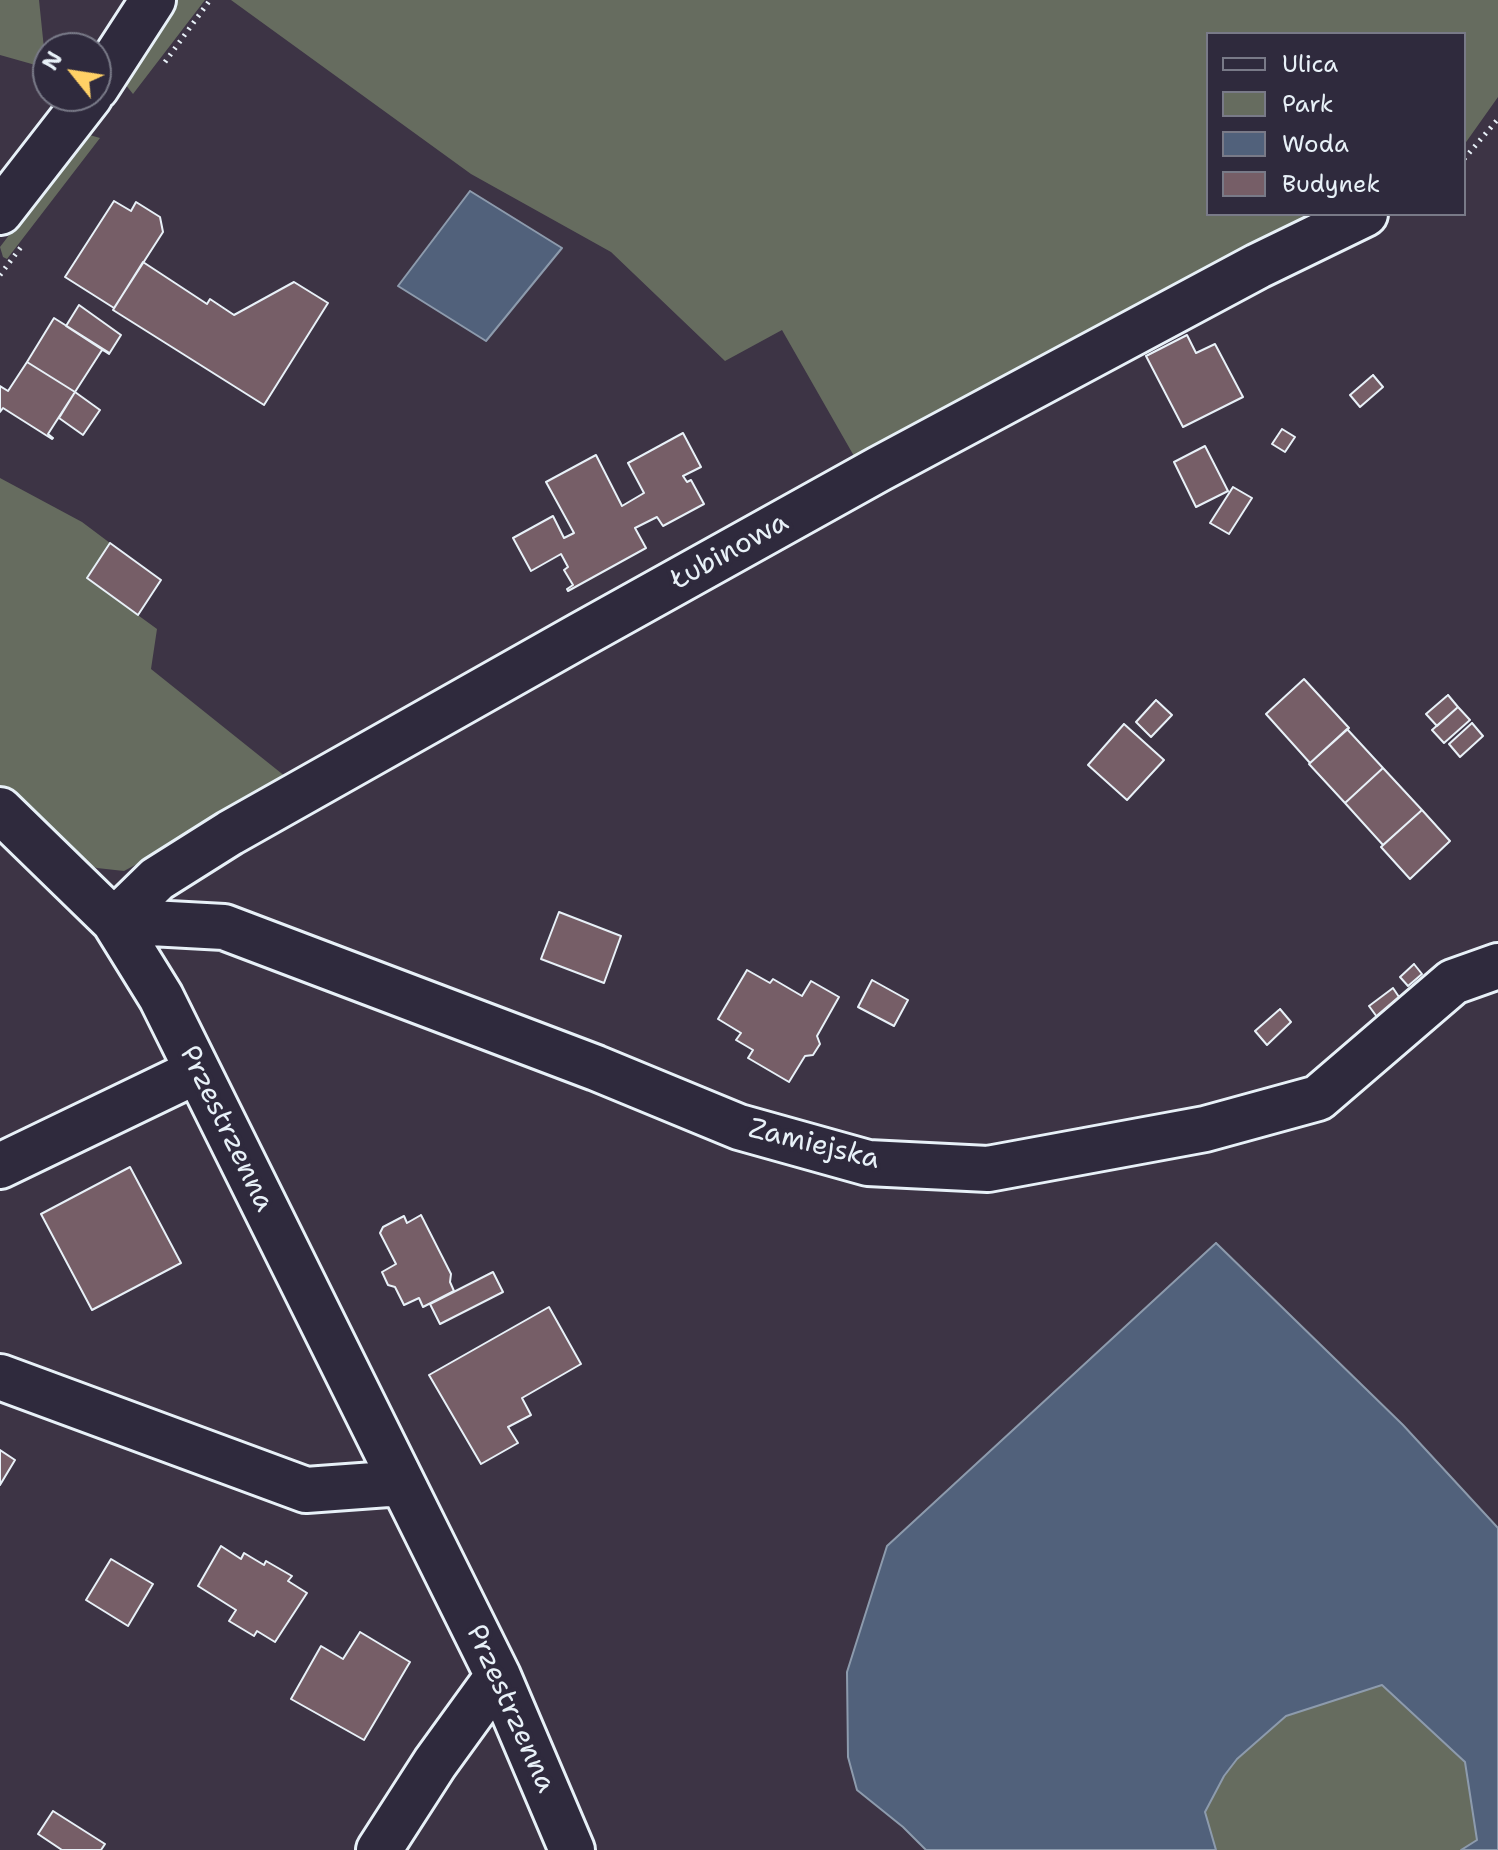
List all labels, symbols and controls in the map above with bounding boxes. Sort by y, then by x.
north arrow [32,32,112,112]
legend [1206,32,1466,216]
text: N [36,46,69,76]
text: Ulica [1282,48,1338,80]
text: Park [1282,88,1334,120]
text: Woda [1282,128,1349,160]
text: Budynek [1282,168,1380,200]
street label: Łubinowa [665,506,795,598]
street label: Przestrzenna [171,1041,281,1217]
street label: Zamiejska [745,1113,883,1177]
street label: Przestrzenna [458,1620,562,1798]

